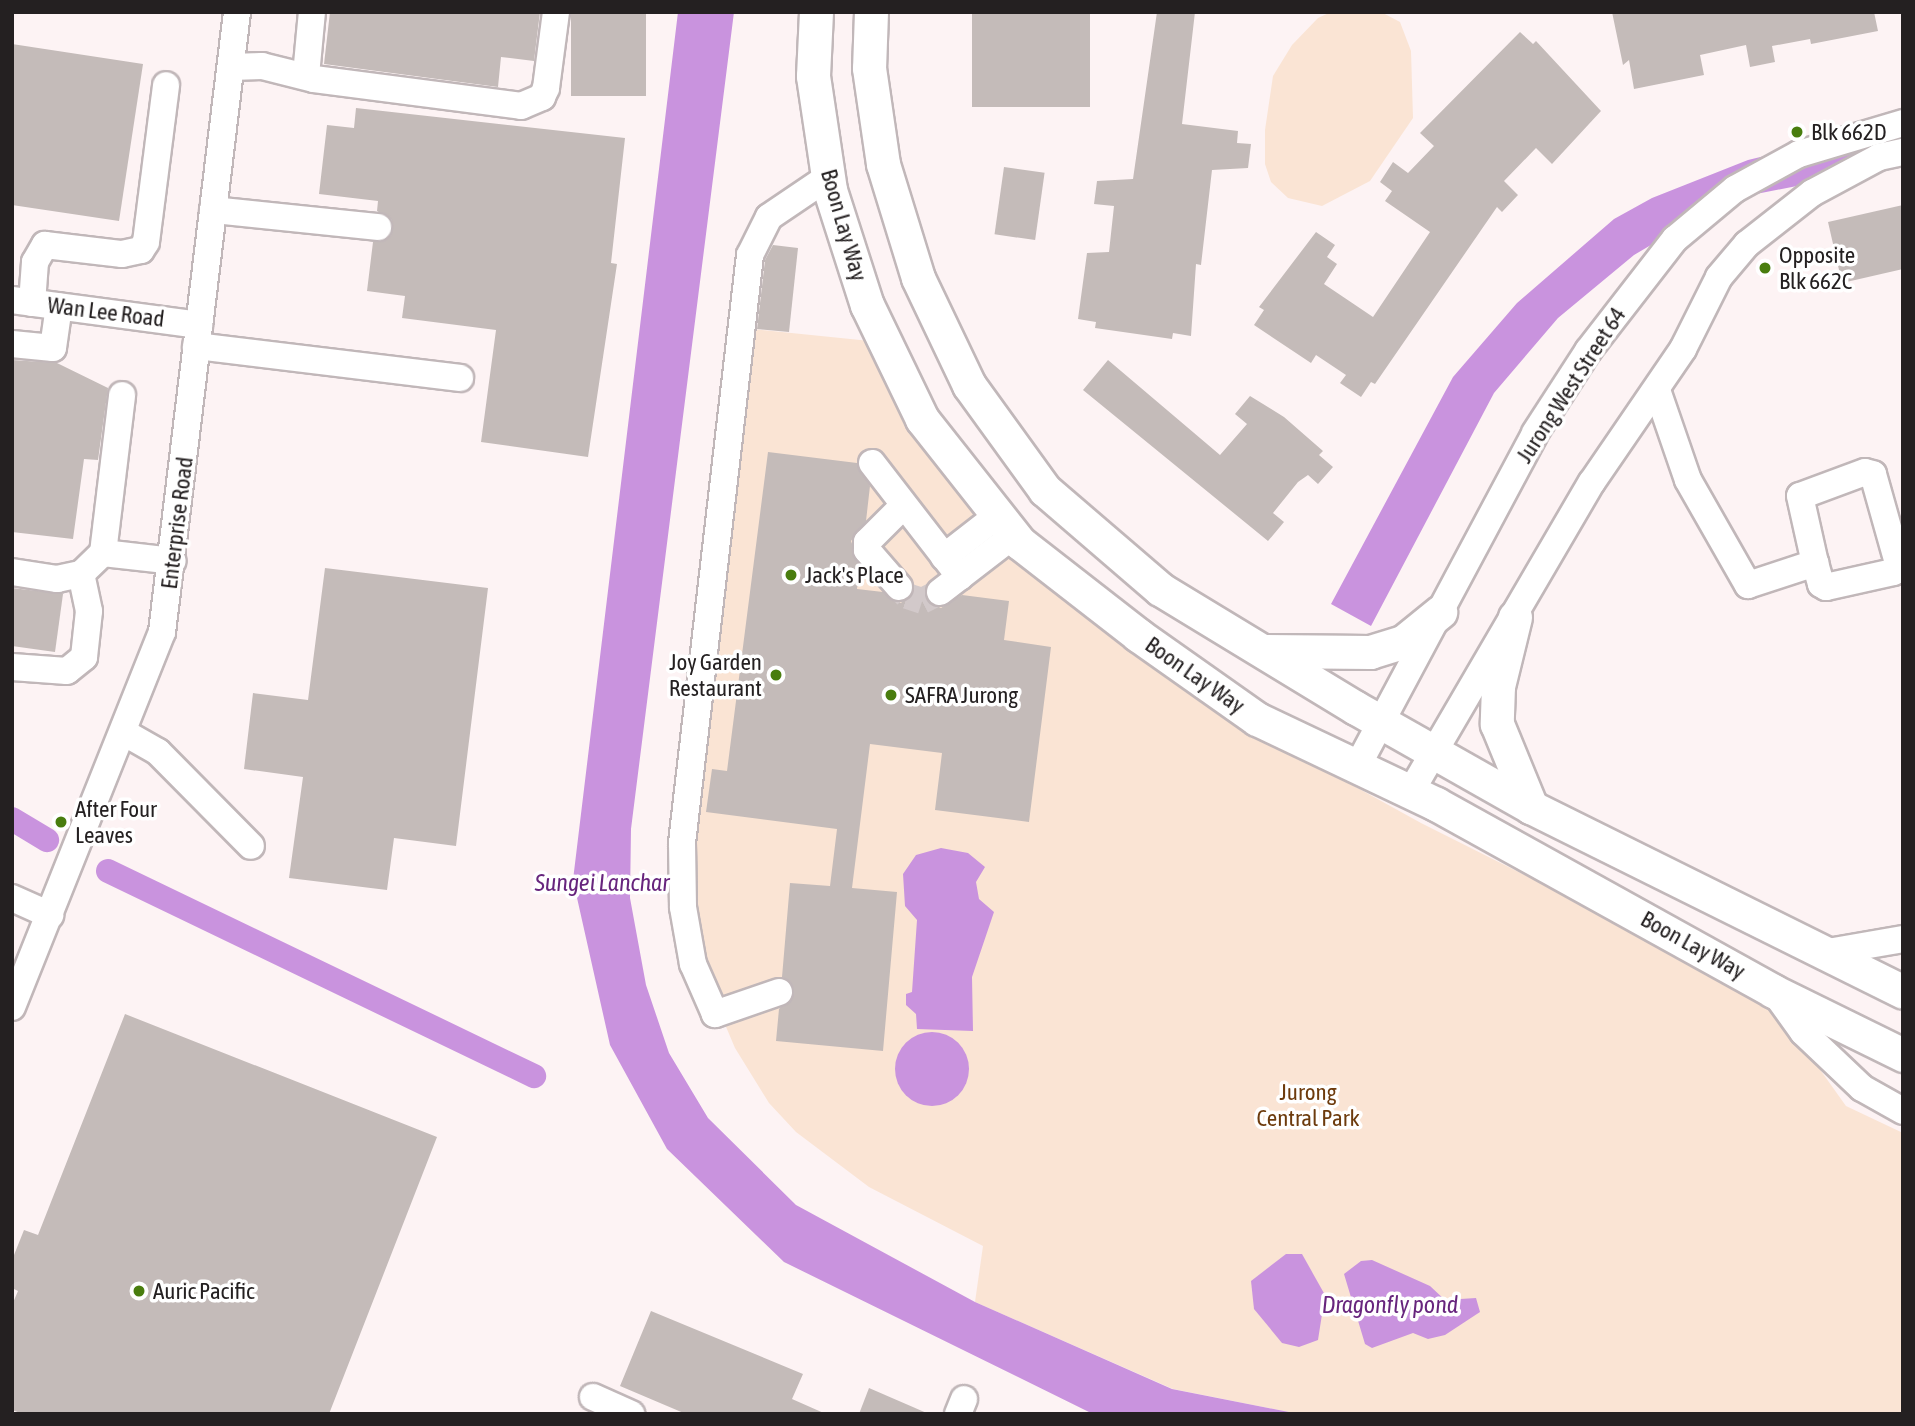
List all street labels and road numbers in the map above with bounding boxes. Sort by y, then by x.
street label: Boon Lay Way [815,166,873,284]
street label: Wan Lee Road [46,291,166,333]
street label: Jurong West Street 64 [1510,302,1632,468]
street label: Enterprise Road [155,455,199,591]
street label: Boon Lay Way [1140,631,1250,719]
street label: Boon Lay Way [1636,905,1750,985]

